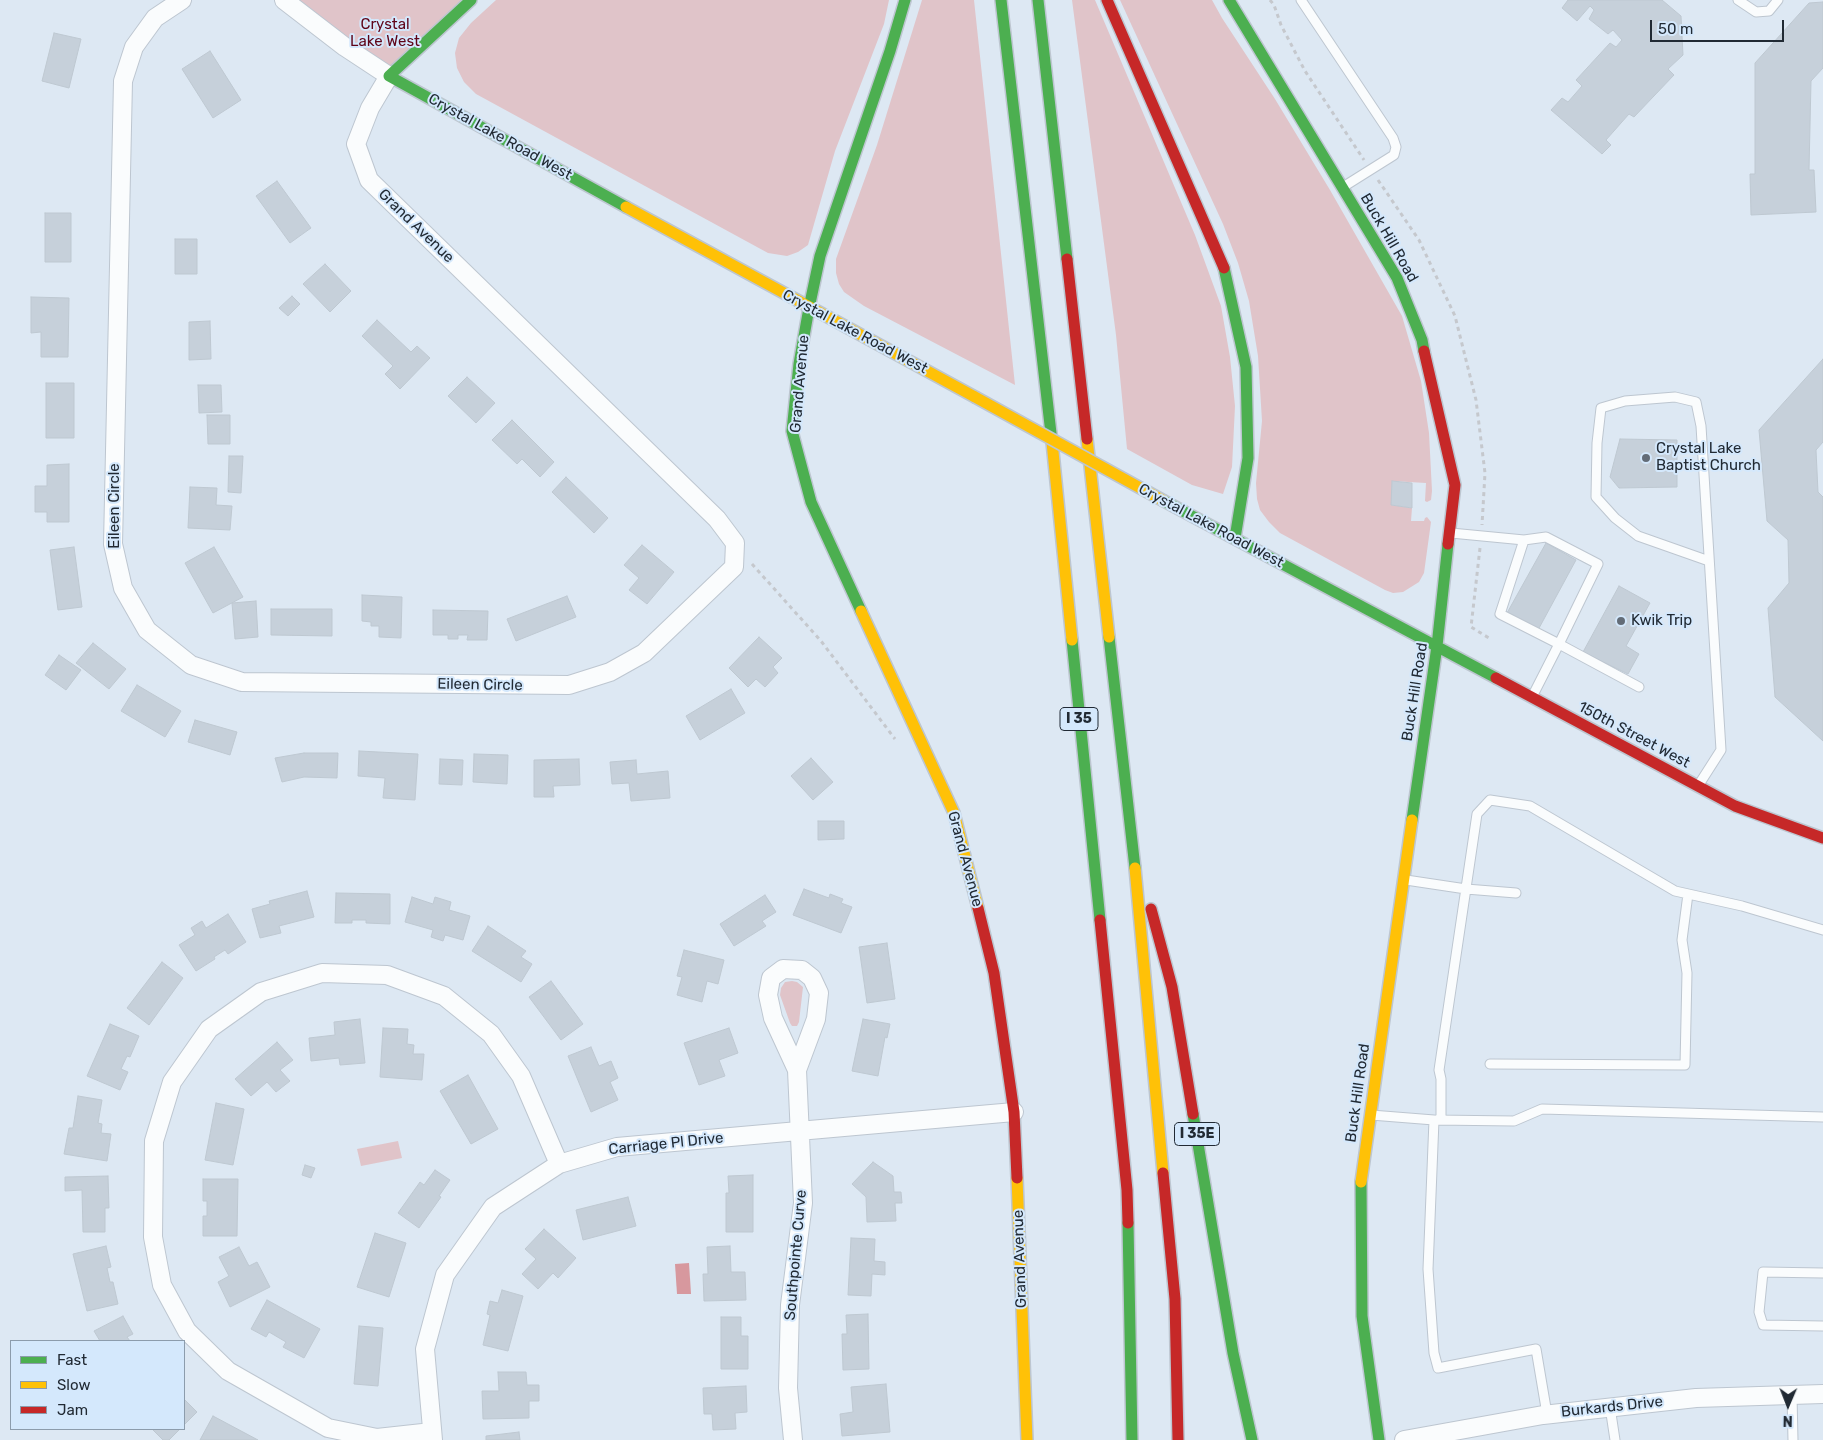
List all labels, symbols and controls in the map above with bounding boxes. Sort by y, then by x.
scale bar [1653,10,1787,42]
park label: Crystal Lake West [350,16,420,51]
text: 50 m [1658,20,1693,38]
street label: Crystal Lake Road West [425,90,575,184]
street label: Grand Avenue [374,185,458,267]
street label: Buck Hill Road [1356,190,1422,286]
street label: Crystal Lake Road West [779,286,931,378]
street label: Grand Avenue [787,334,813,434]
place label: Crystal Lake Baptist Church [1656,440,1761,475]
marker: Crystal Lake Baptist Church [1640,452,1652,464]
street label: Eileen Circle [106,463,124,549]
street label: Crystal Lake Road West [1135,480,1287,572]
place label: Kwik Trip [1631,612,1692,630]
marker: Kwik Trip [1615,615,1627,627]
street label: Buck Hill Road [1398,641,1432,743]
street label: Eileen Circle [437,675,523,695]
street label: 150th Street West [1575,698,1693,772]
road number: I 35 [1060,708,1098,731]
street label: Grand Avenue [944,809,986,909]
street label: Buck Hill Road [1342,1042,1374,1144]
road number: I 35E [1174,1122,1220,1146]
street label: Carriage Pl Drive [608,1129,724,1159]
street label: Southpointe Curve [781,1189,811,1321]
street label: Grand Avenue [1009,1210,1031,1308]
legend [10,1340,185,1430]
text: Fast [57,1351,87,1369]
text: Slow [57,1376,90,1394]
north arrow [1763,1380,1813,1430]
street label: Burkards Drive [1560,1393,1664,1421]
text: Jam [57,1401,88,1419]
text: N [1783,1412,1793,1429]

